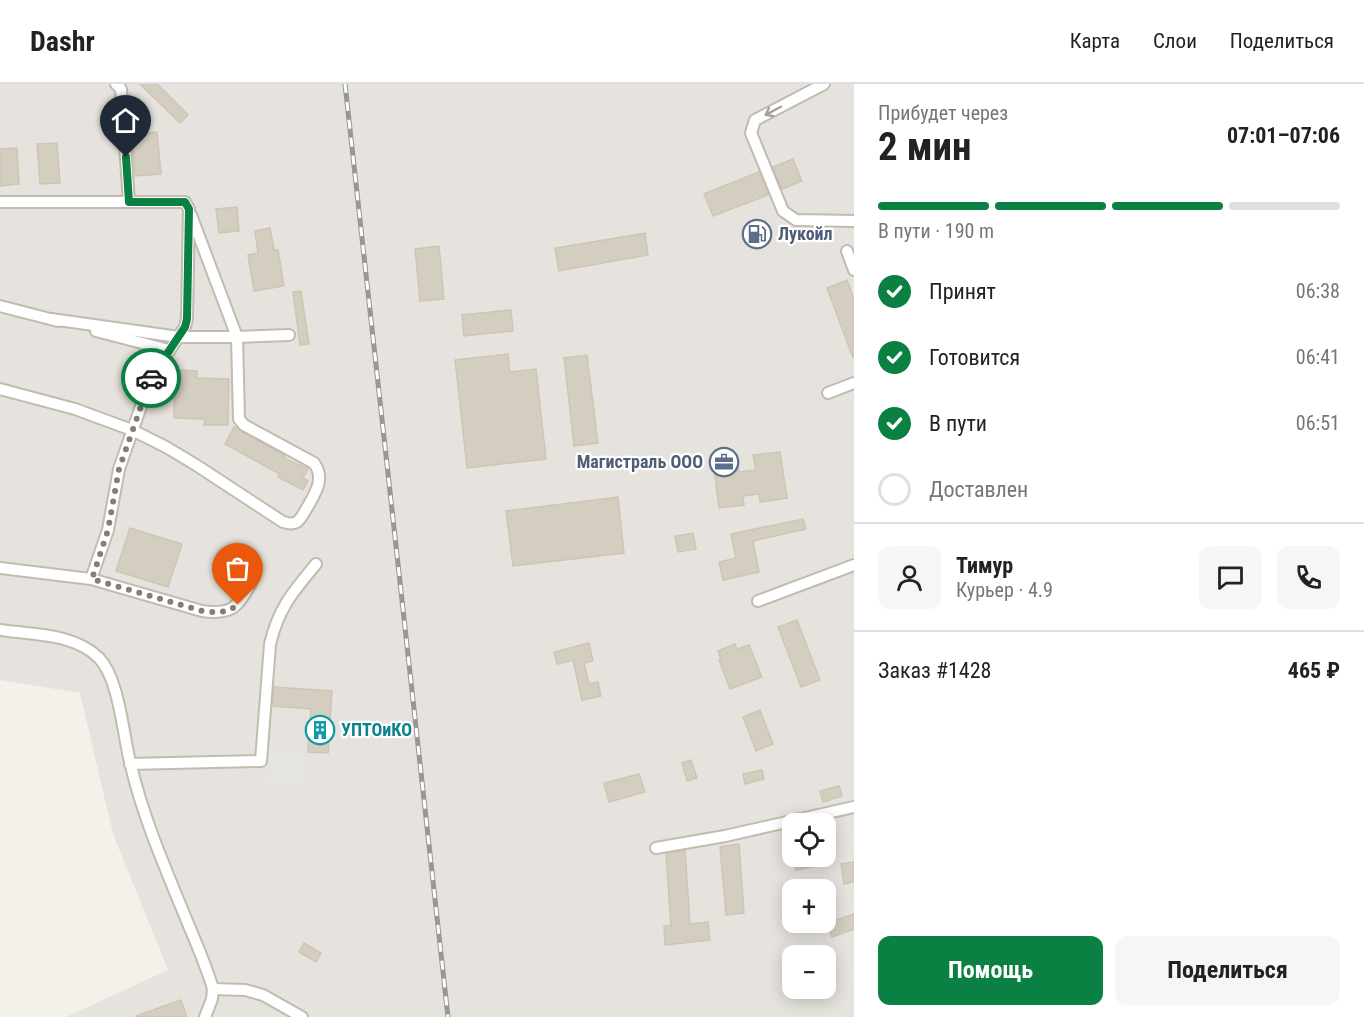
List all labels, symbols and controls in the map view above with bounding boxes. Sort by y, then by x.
text: Dashr [30,25,95,58]
text: Карта [1070,29,1120,53]
text: Слои [1153,29,1197,53]
text: Поделиться [1230,29,1334,53]
pin [100,95,151,157]
text: Прибудет через [878,101,1008,125]
icon: home [109,104,142,137]
one-way arrow [764,106,782,117]
text: 07:01–07:06 [1227,123,1340,148]
text: 2 мин [878,124,972,170]
fuel station icon: Лукойл [741,218,773,250]
text: В пути · 190 m [878,219,994,243]
place label: Лукойл [778,223,833,244]
icon: check [878,275,911,308]
text: Принят [929,279,996,304]
text: 06:38 [1296,279,1340,303]
icon: check [878,341,911,374]
text: Готовится [929,345,1020,370]
text: 06:41 [1296,345,1340,369]
courier [121,348,181,408]
icon: car [135,362,168,395]
icon: check [878,407,911,440]
text: В пути [929,411,987,436]
text: 06:51 [1296,411,1340,435]
office icon: Магистраль ООО [708,446,740,478]
place label: Магистраль ООО [577,451,703,472]
text: Доставлен [929,477,1028,502]
pin [212,543,263,605]
button: person [878,546,941,609]
button: chat [1199,546,1262,609]
button: phone [1277,546,1340,609]
icon: bag [221,552,254,585]
text: Тимур [956,553,1013,578]
text: Курьер · 4.9 [956,578,1053,602]
text: Заказ #1428 [878,658,991,683]
text: 465 ₽ [1288,658,1340,683]
building icon: УПТОиКО [304,714,336,746]
place label: УПТОиКО [341,719,412,740]
map controls [782,813,836,999]
button: locate [782,813,836,867]
button: + [782,879,836,933]
button: Помощь [878,936,1103,1005]
button: Поделиться [1115,936,1340,1005]
button: − [782,945,836,999]

